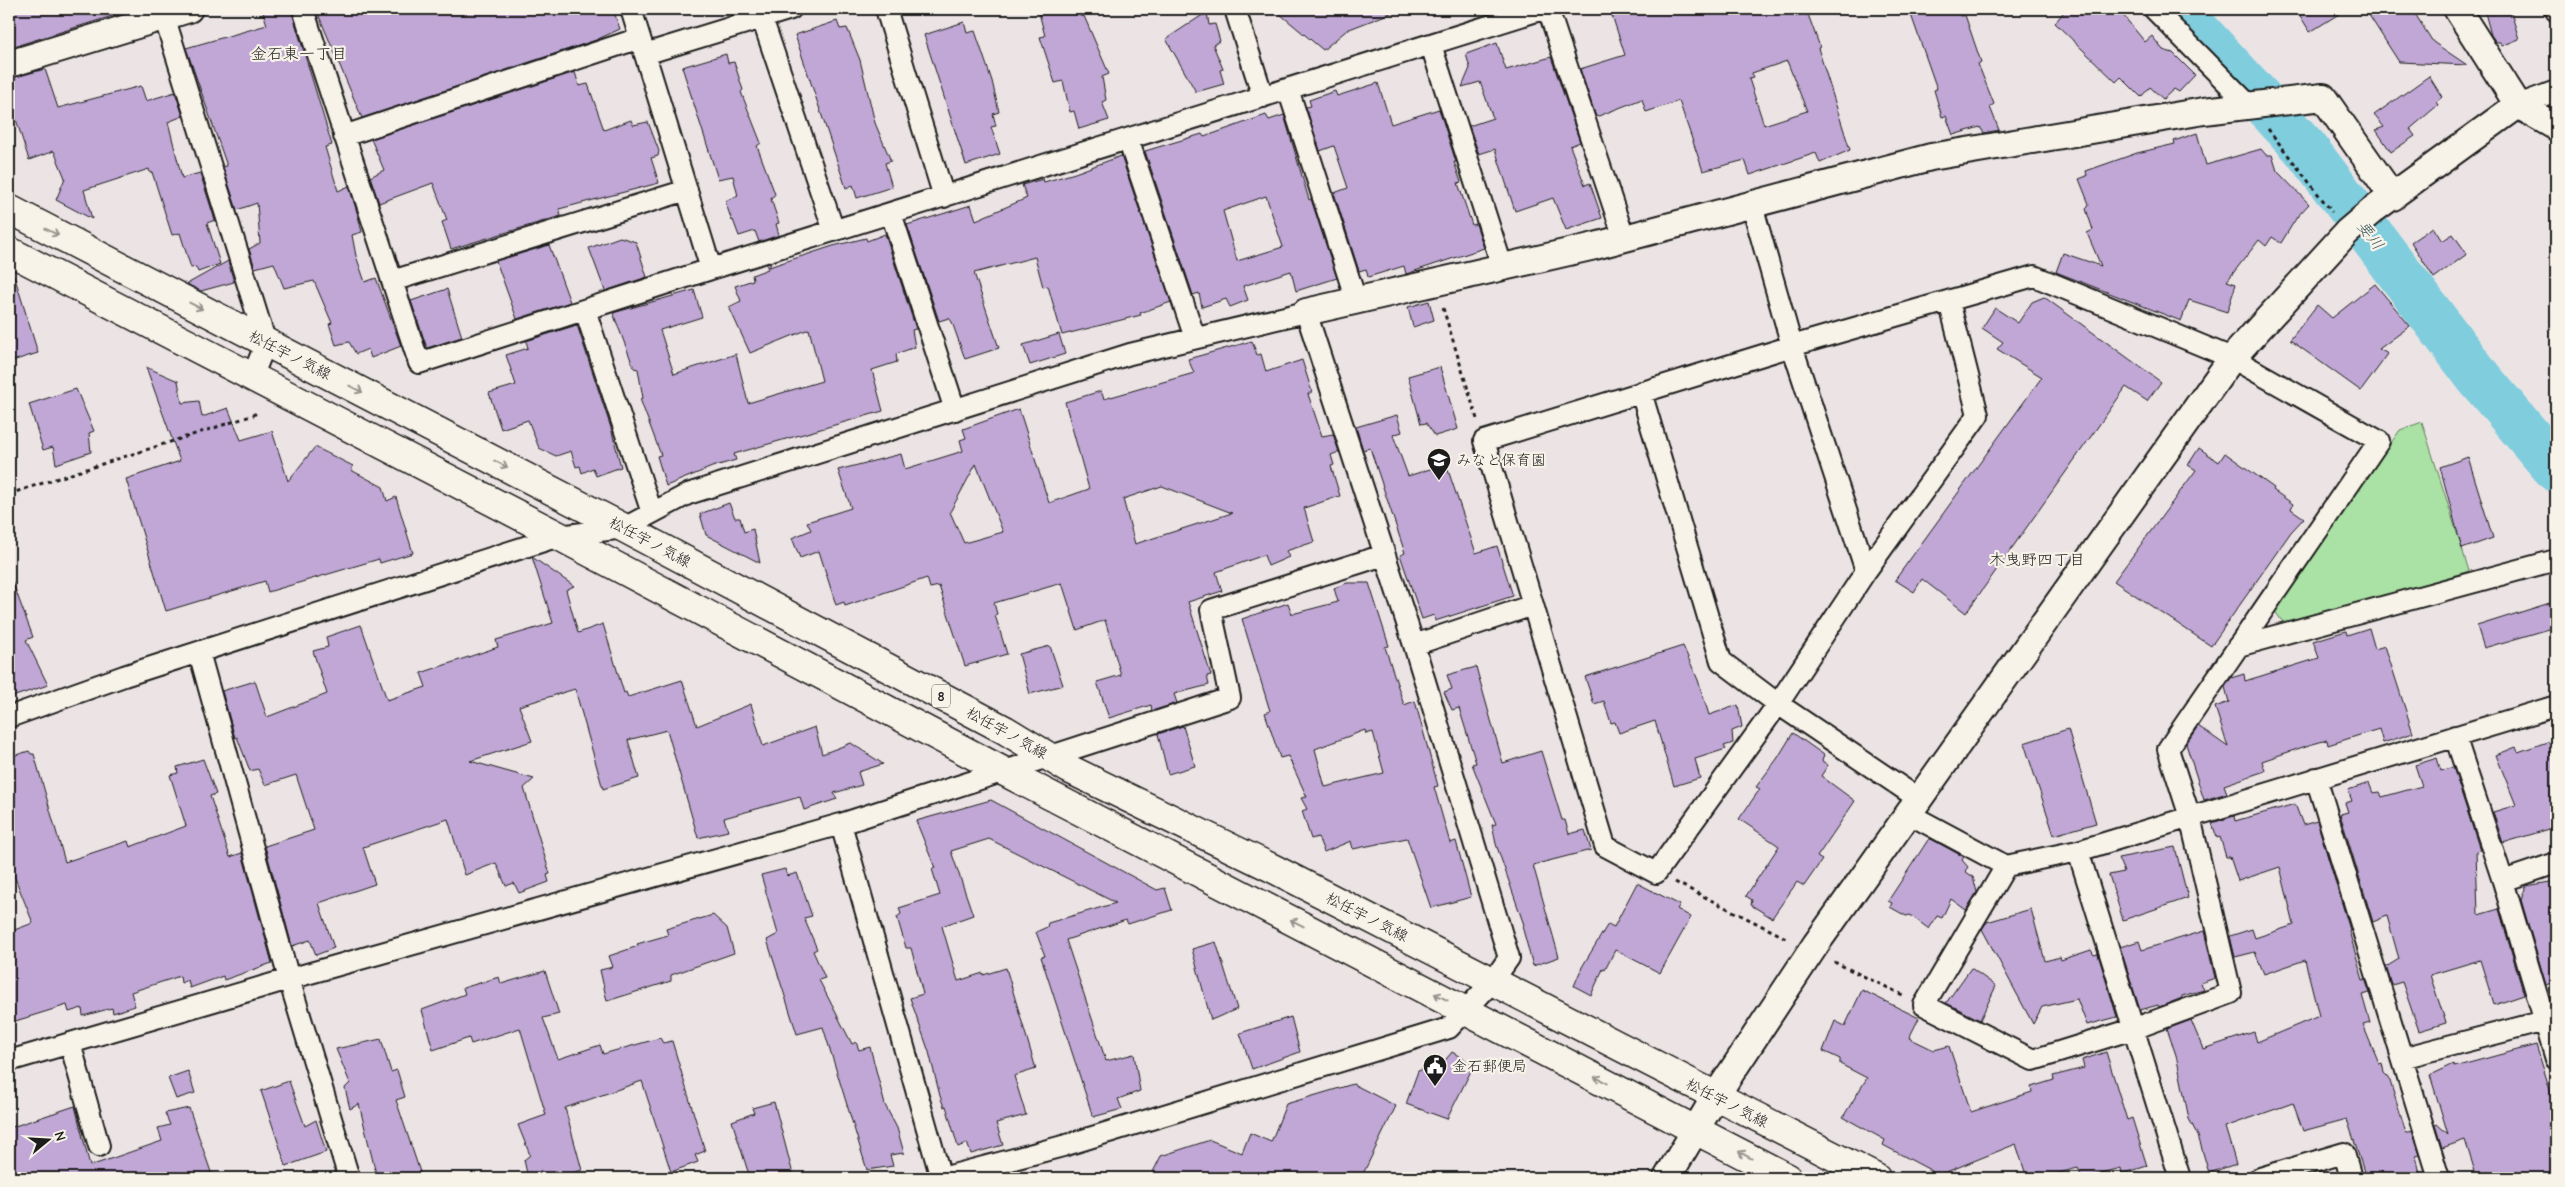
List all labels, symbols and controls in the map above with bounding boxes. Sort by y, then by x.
district label: 金石東一丁目 [251,45,347,63]
water label: 要川 [2353,217,2387,254]
one-way arrow [44,228,59,237]
one-way arrow [189,301,204,311]
street label: 松任宇ノ気線 [246,327,334,383]
one-way arrow [348,385,363,394]
school or university icon: みなと保育園 [1426,447,1452,481]
place label: みなと保育園 [1456,451,1546,469]
one-way arrow [493,459,508,469]
street label: 松任宇ノ気線 [606,513,694,571]
district label: 木曳野四丁目 [1989,551,2085,569]
road number: 8 [932,684,950,708]
street label: 松任宇ノ気線 [963,703,1051,763]
street label: 松任宇ノ気線 [1323,889,1411,945]
one-way arrow [1290,918,1305,927]
one-way arrow [1434,992,1449,1002]
public building icon: 金石郵便局 [1422,1053,1448,1087]
place label: 金石郵便局 [1452,1057,1527,1075]
one-way arrow [1594,1075,1609,1085]
street label: 松任宇ノ気線 [1683,1075,1771,1131]
north arrow [22,1114,72,1164]
text: N [50,1129,69,1143]
one-way arrow [1738,1150,1753,1160]

